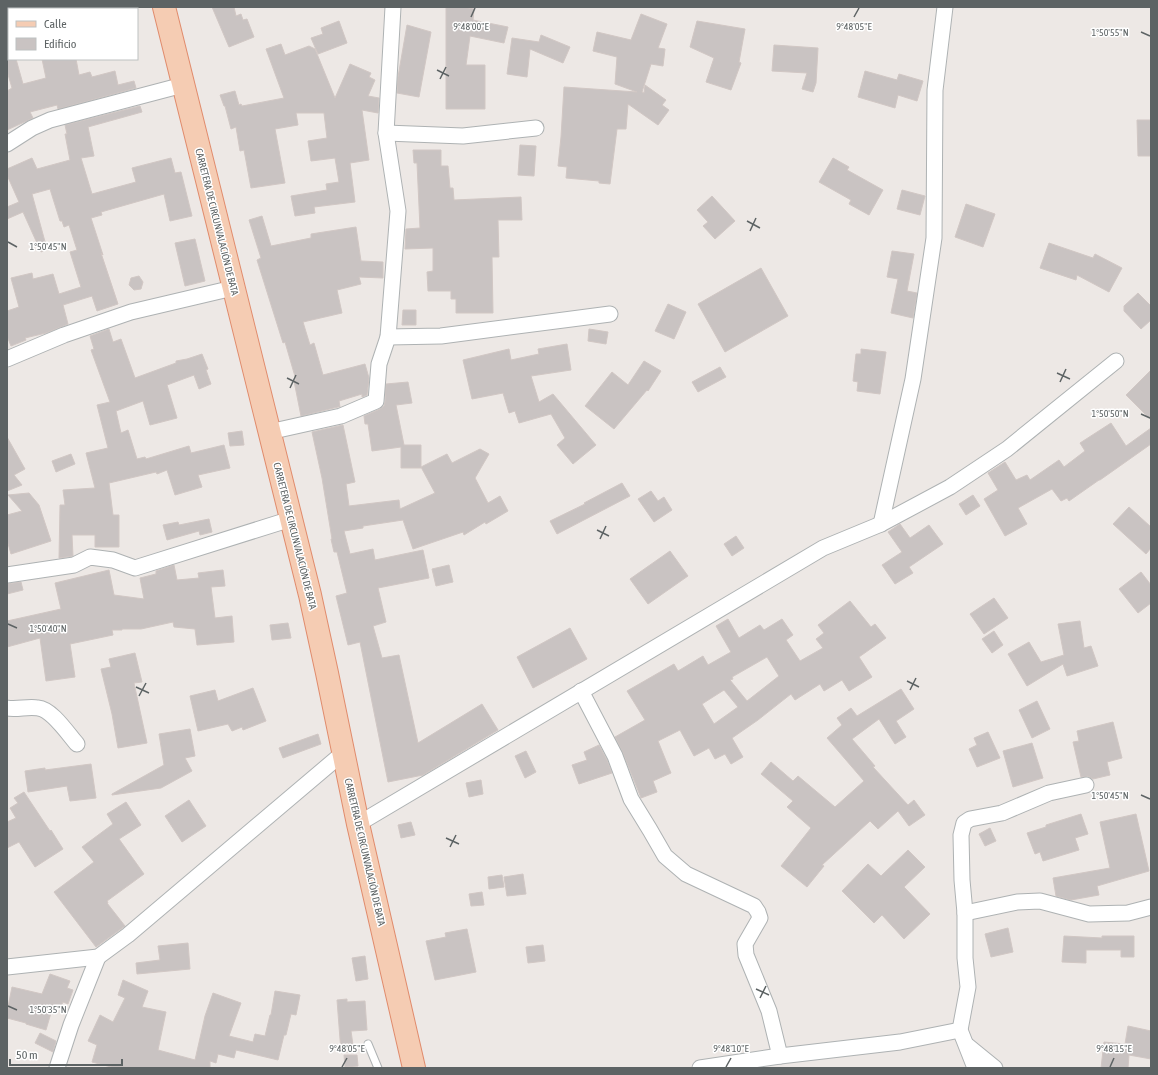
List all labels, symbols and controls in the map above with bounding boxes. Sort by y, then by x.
legend [8,8,138,60]
text: Calle [44,17,67,31]
text: 9°48'00"E [453,21,489,32]
text: 9°48'05"E [836,21,872,32]
text: 1°50'55"N [1091,27,1129,38]
text: Edificio [44,37,77,51]
street label: CARRETERA DE CIRCUNVALACIÓN DE BATA [193,147,241,297]
text: 1°50'45"N [29,241,67,252]
text: 1°50'50"N [1091,408,1129,419]
street label: CARRETERA DE CIRCUNVALACIÓN DE BATA [271,461,319,611]
text: 1°50'40"N [29,623,67,634]
street label: CARRETERA DE CIRCUNVALACIÓN DE BATA [343,777,387,927]
text: 1°50'45"N [1091,790,1129,801]
text: 1°50'35"N [29,1004,67,1015]
scale bar [10,1041,122,1067]
text: 9°48'05"E [329,1043,365,1054]
text: 9°48'10"E [713,1043,749,1054]
text: 9°48'15"E [1096,1043,1132,1054]
text: 50 m [16,1048,38,1062]

